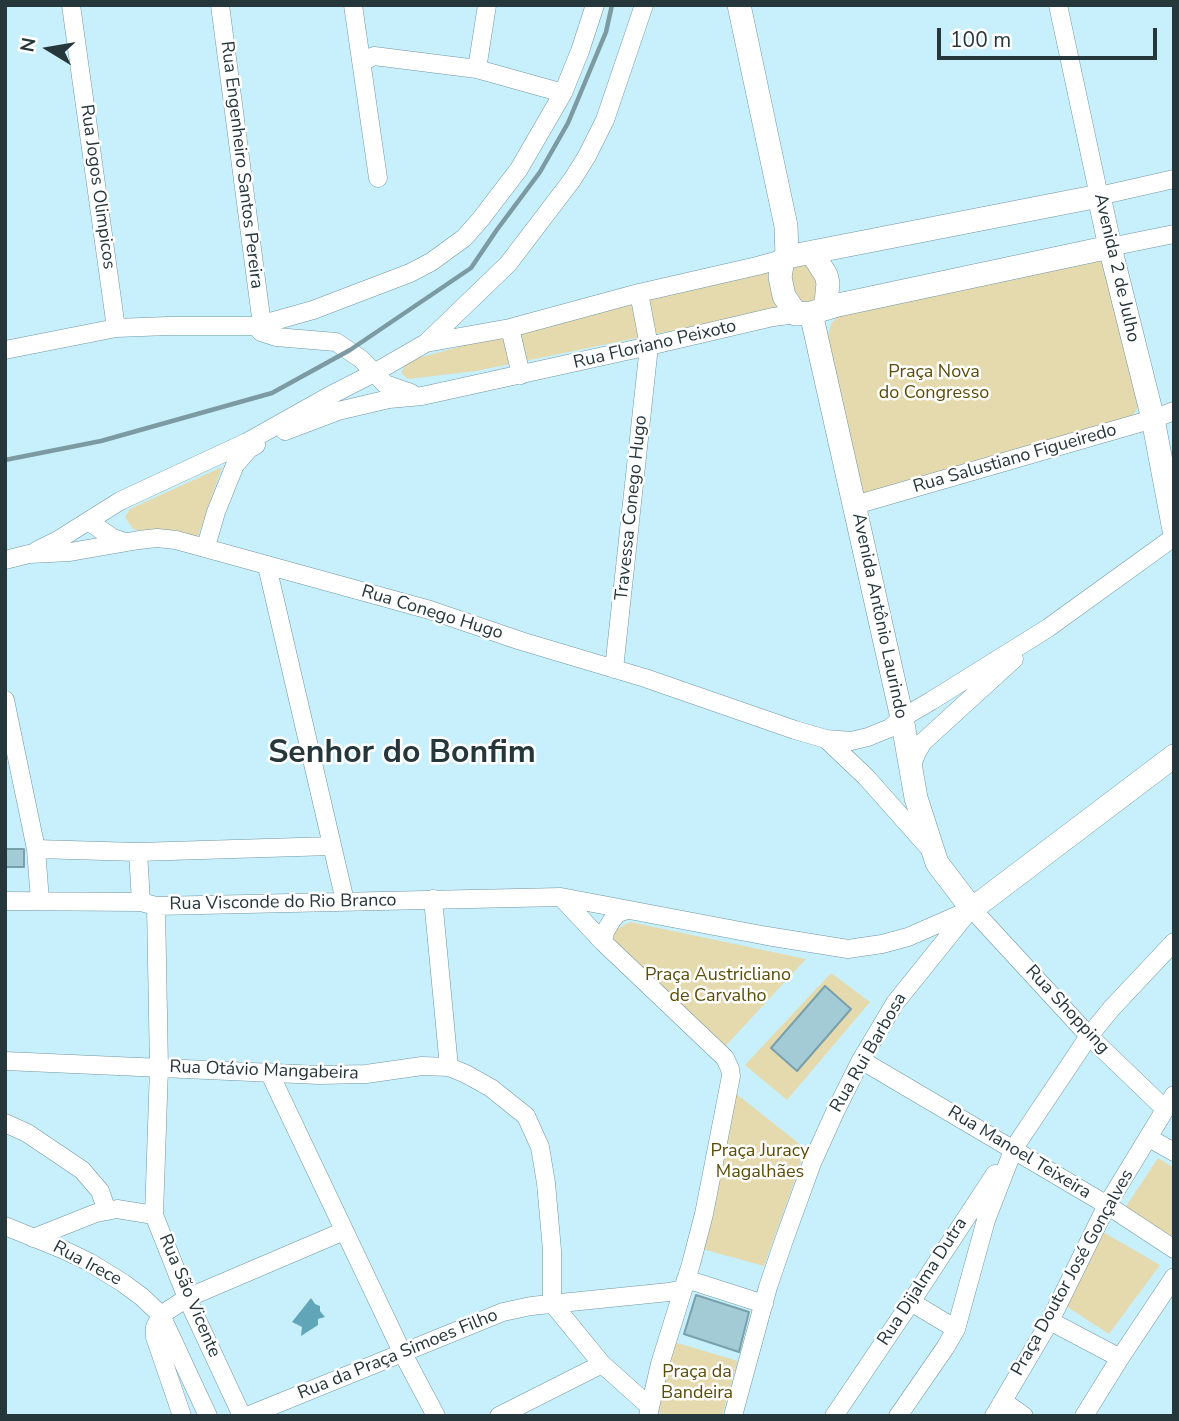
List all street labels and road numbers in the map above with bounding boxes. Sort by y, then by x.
street label: Rua Engenheiro Santos Pereira [215,40,267,290]
street label: Rua Jogos Olimpicos [75,103,119,271]
street label: Avenida 2 de Julho [1088,192,1144,344]
street label: Rua Floriano Peixoto [571,316,739,374]
street label: Travessa Conego Hugo [612,414,652,602]
street label: Rua Salustiano Figueiredo [911,420,1119,498]
street label: Avenida Antônio Laurindo [847,511,911,721]
street label: Rua Conego Hugo [358,581,506,645]
street label: Rua Visconde do Rio Branco [169,890,397,916]
street label: Rua Shopping [1020,961,1114,1059]
street label: Rua Rui Barbosa [826,990,912,1116]
street label: Rua Otávio Mangabeira [169,1057,359,1085]
street label: Rua Manoel Teixeira [944,1102,1094,1204]
street label: Praça Doutor José Gonçalves [1007,1166,1139,1380]
street label: Rua Dijalma Dutra [874,1214,972,1350]
street label: Rua São Vicente [153,1231,225,1361]
street label: Rua Irece [49,1237,125,1291]
street label: Rua da Praça Simoes Filho [295,1305,501,1405]

